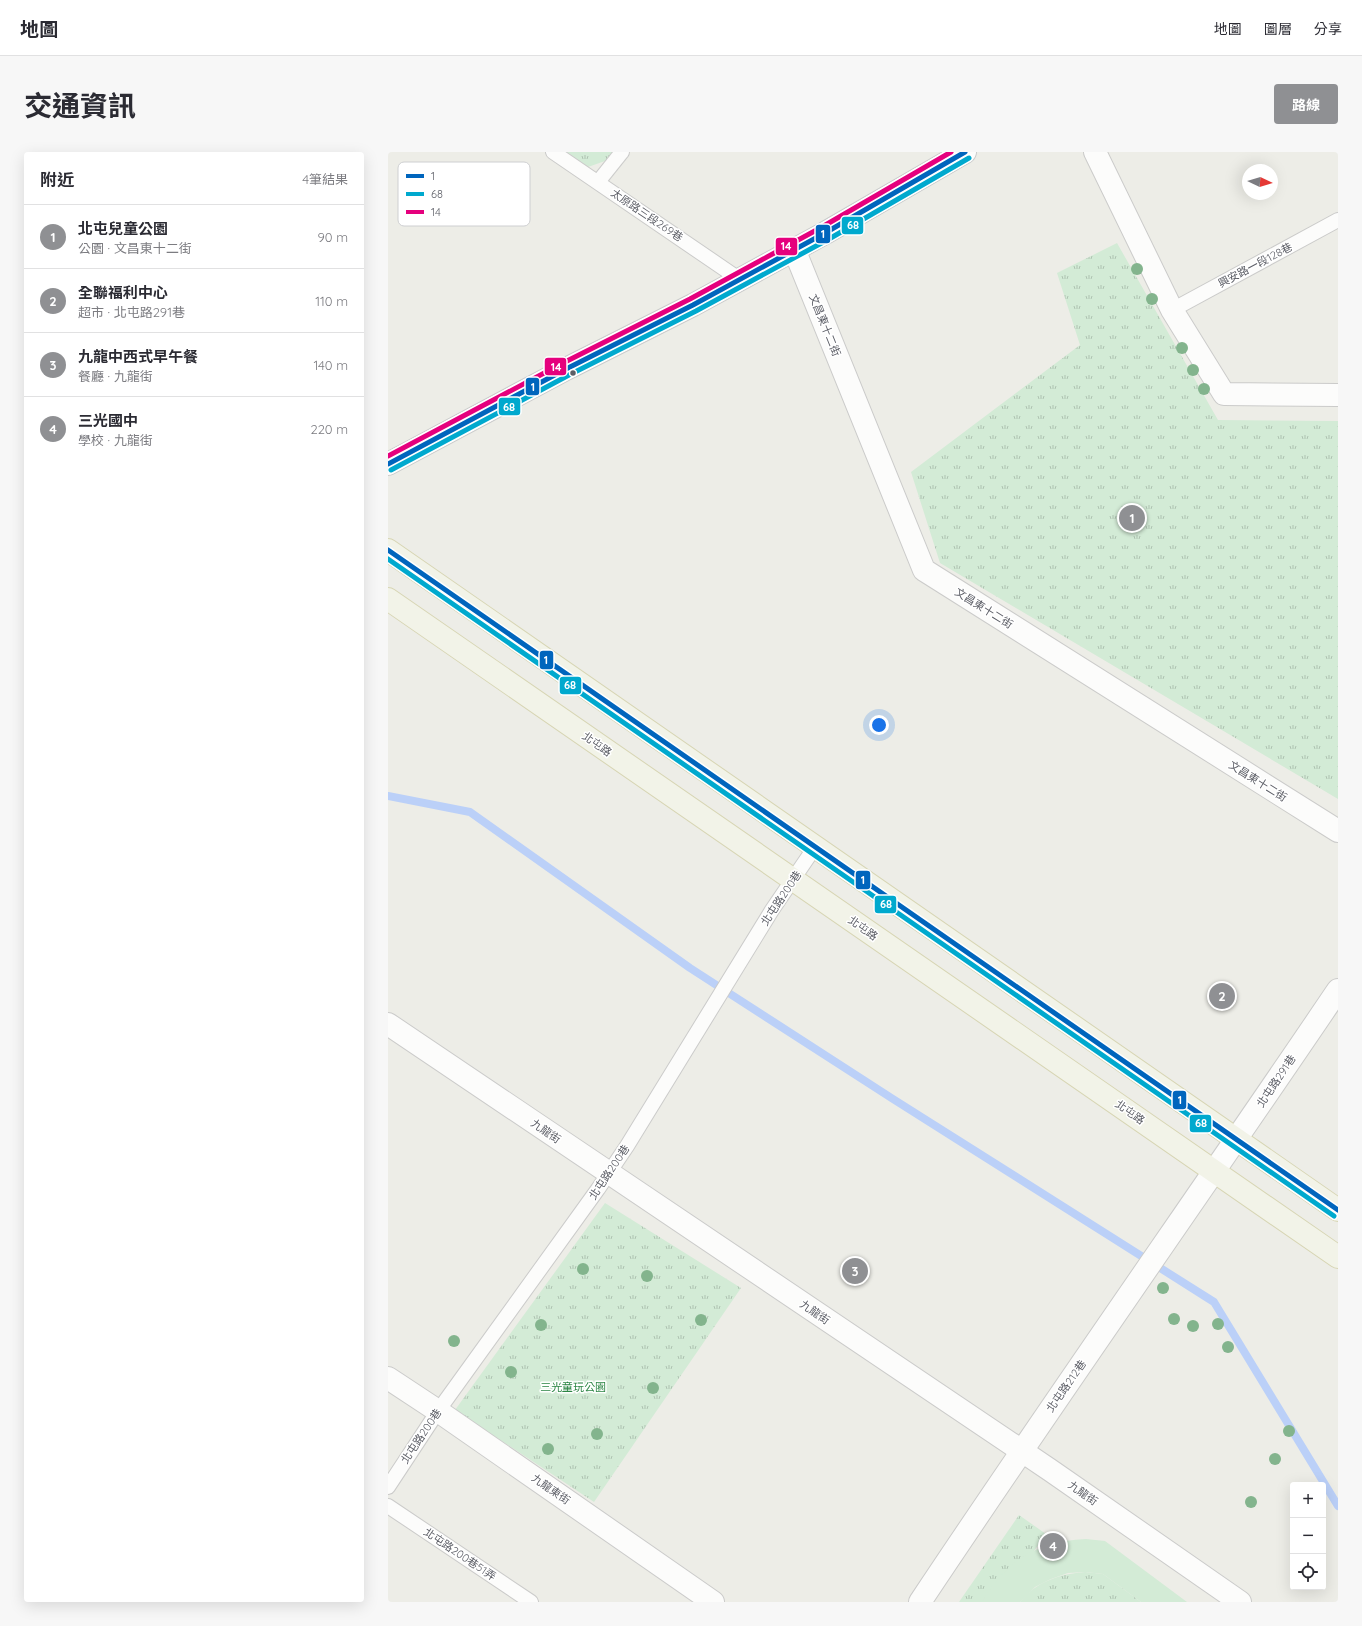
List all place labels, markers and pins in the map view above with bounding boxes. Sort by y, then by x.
unlabelled marker [568,368,578,378]
pin: 1 [1119,503,1145,533]
pin: 2 [1209,981,1235,1011]
pin: 3 [842,1256,868,1286]
pin: 4 [1040,1531,1066,1561]

